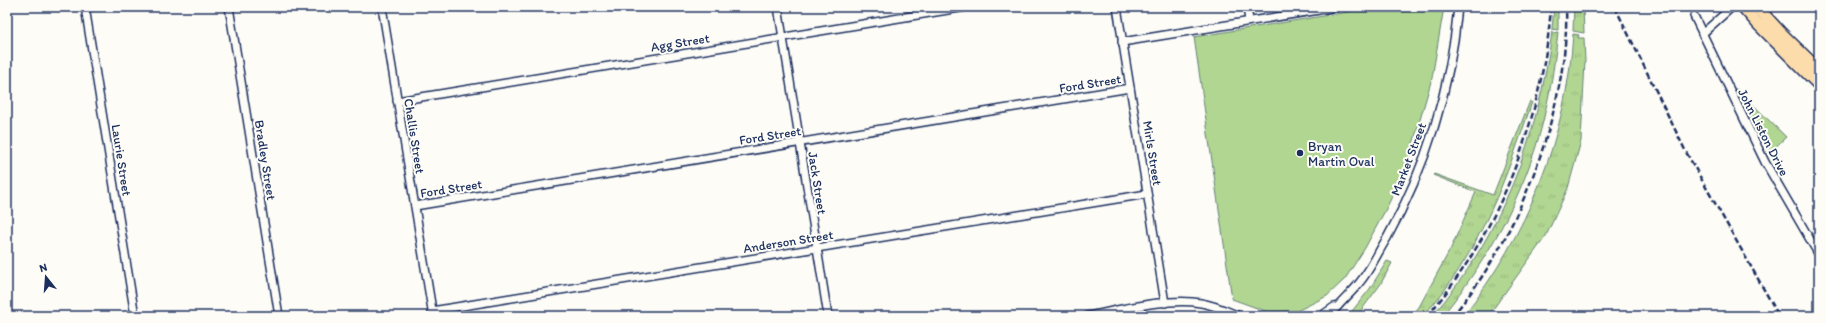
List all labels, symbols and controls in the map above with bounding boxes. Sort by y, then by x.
street label: Agg Street [650,30,711,55]
street label: Ford Street [1058,71,1122,96]
street label: John Liston Drive [1735,86,1792,178]
street label: Challis Street [401,97,428,175]
street label: Bradley Street [252,119,279,201]
street label: Mirls Street [1140,120,1165,187]
street label: Market Street [1388,120,1429,198]
street label: Laurie Street [108,123,135,197]
street label: Ford Street [738,123,802,148]
place label: Bryan Martin Oval [1308,139,1375,169]
marker: Bryan Martin Oval [1295,148,1305,158]
street label: Jack Street [805,151,830,216]
street label: Ford Street [419,176,483,201]
street label: Anderson Street [742,227,834,256]
north arrow [26,257,66,297]
text: N [38,261,49,275]

